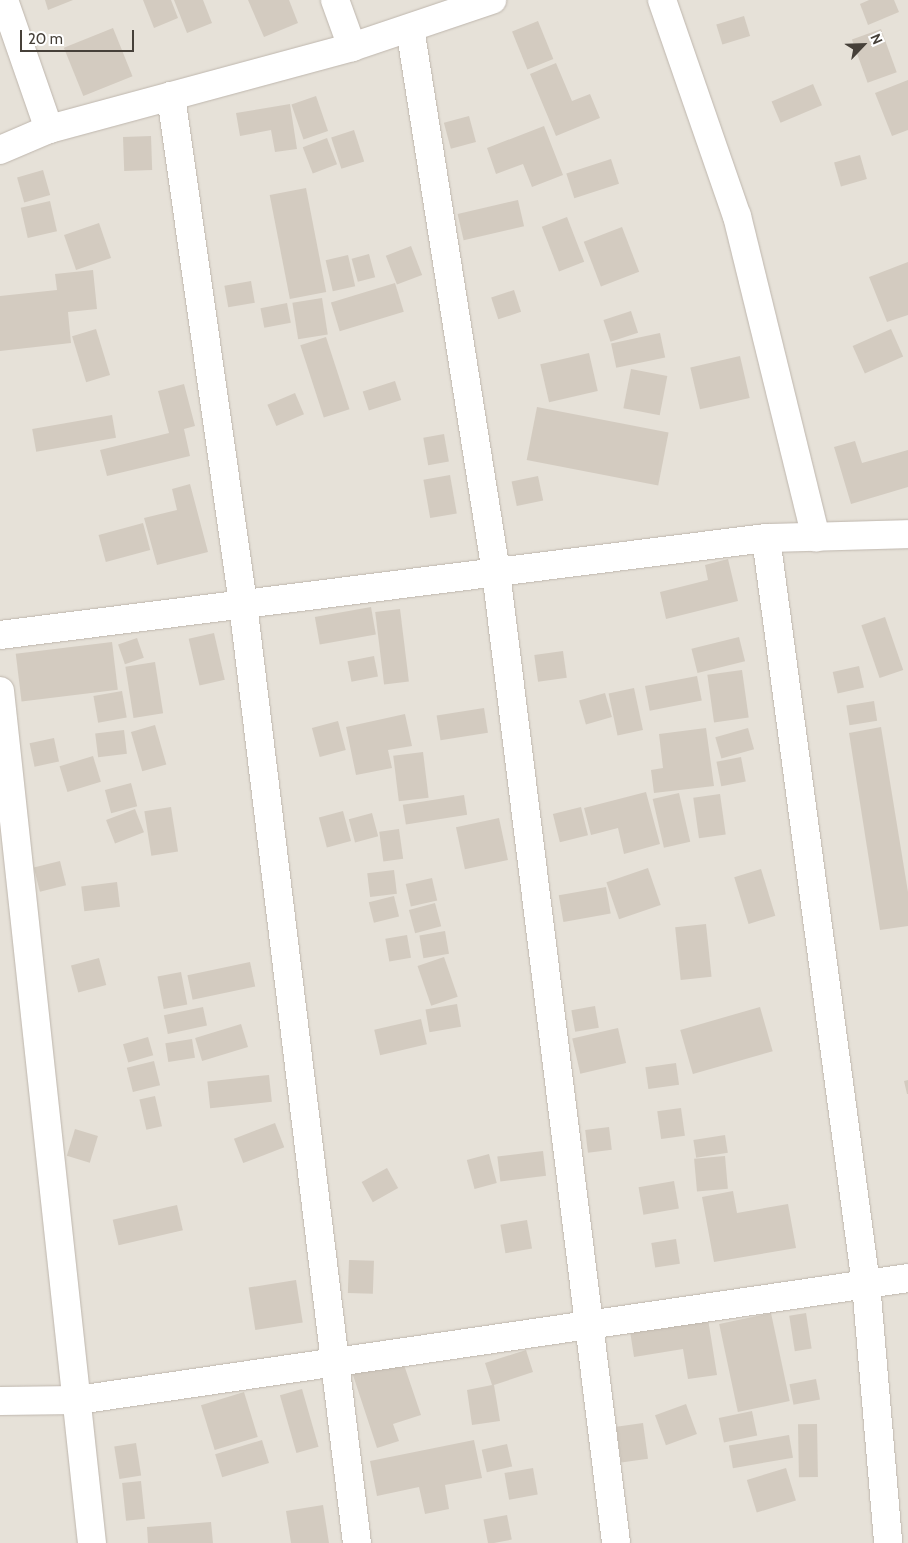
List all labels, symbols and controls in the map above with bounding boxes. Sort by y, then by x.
scale bar [22,20,136,52]
north arrow [838,20,888,70]
text: 20 m [28,30,63,48]
text: N [866,31,887,47]

